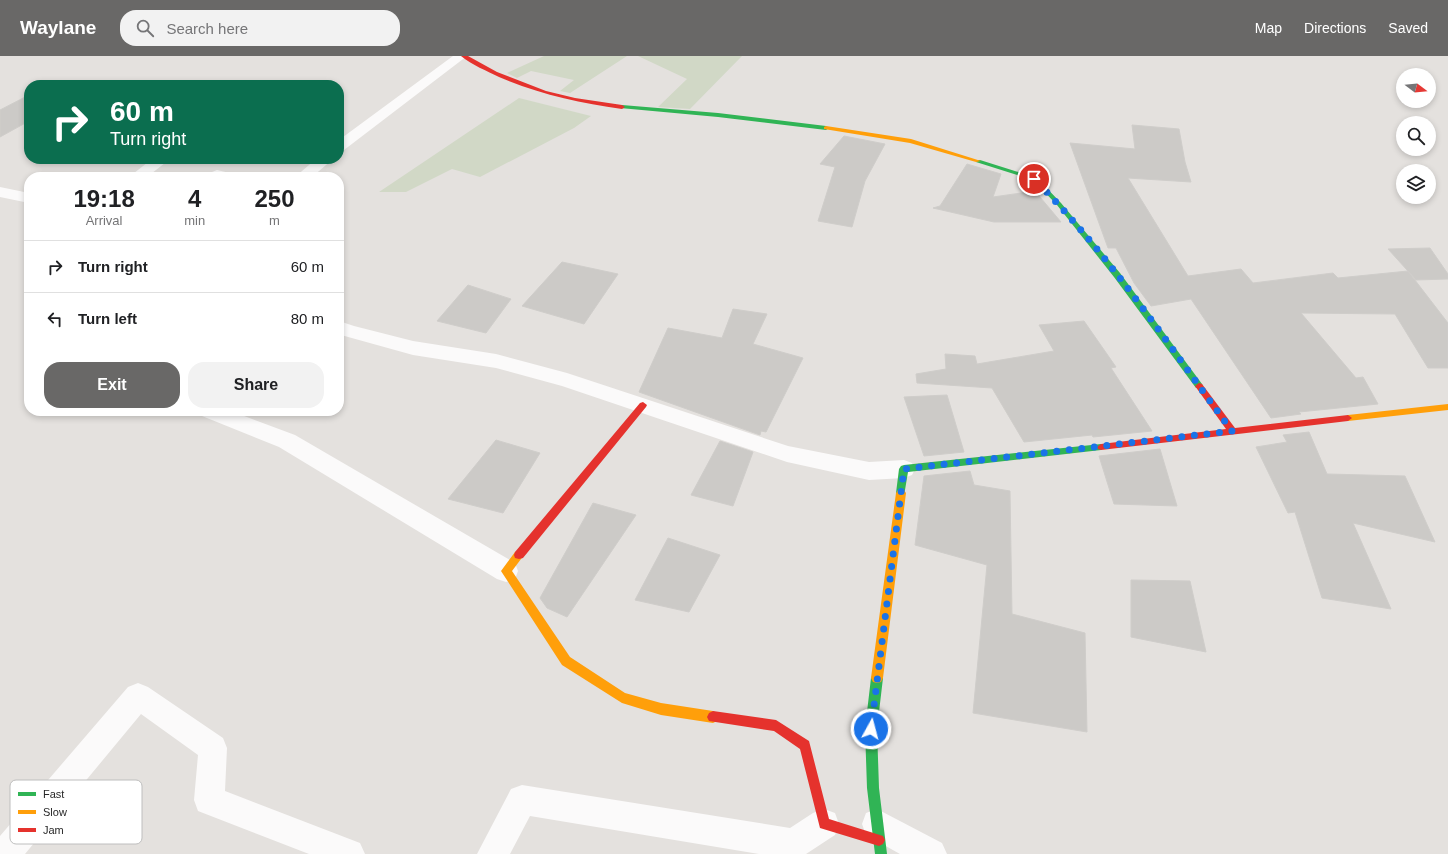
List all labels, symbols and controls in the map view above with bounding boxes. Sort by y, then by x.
search box [120,10,400,46]
text: Waylane [20,17,96,38]
icon: search [134,17,156,39]
text: Search here [166,20,248,37]
text: Map [1255,20,1282,36]
text: Directions [1304,20,1366,36]
text: Saved [1388,20,1428,36]
north arrow [1396,68,1436,108]
map controls [1396,68,1436,204]
icon: right [44,96,96,148]
text: 60 m [110,96,174,127]
button: search [1396,116,1436,156]
text: Turn right [110,129,186,149]
pin [1017,162,1051,196]
button: layers [1396,164,1436,204]
icon: arrive [1023,168,1045,190]
text: 19:18 [73,185,135,212]
text: 4 [188,185,201,212]
text: 250 [255,185,295,212]
text: Arrival [86,213,123,228]
text: min [184,213,205,228]
text: m [269,213,280,228]
icon: right [44,256,66,278]
text: Turn right [78,258,148,275]
text: 60 m [291,258,324,275]
icon: left [44,308,66,330]
text: Turn left [78,310,137,327]
text: 80 m [291,310,324,327]
button: Exit [44,362,180,408]
button: Share [188,362,324,408]
position arrow [850,708,892,750]
legend [10,780,142,844]
text: Fast [43,788,64,800]
text: Slow [43,806,67,818]
text: Jam [43,824,64,836]

